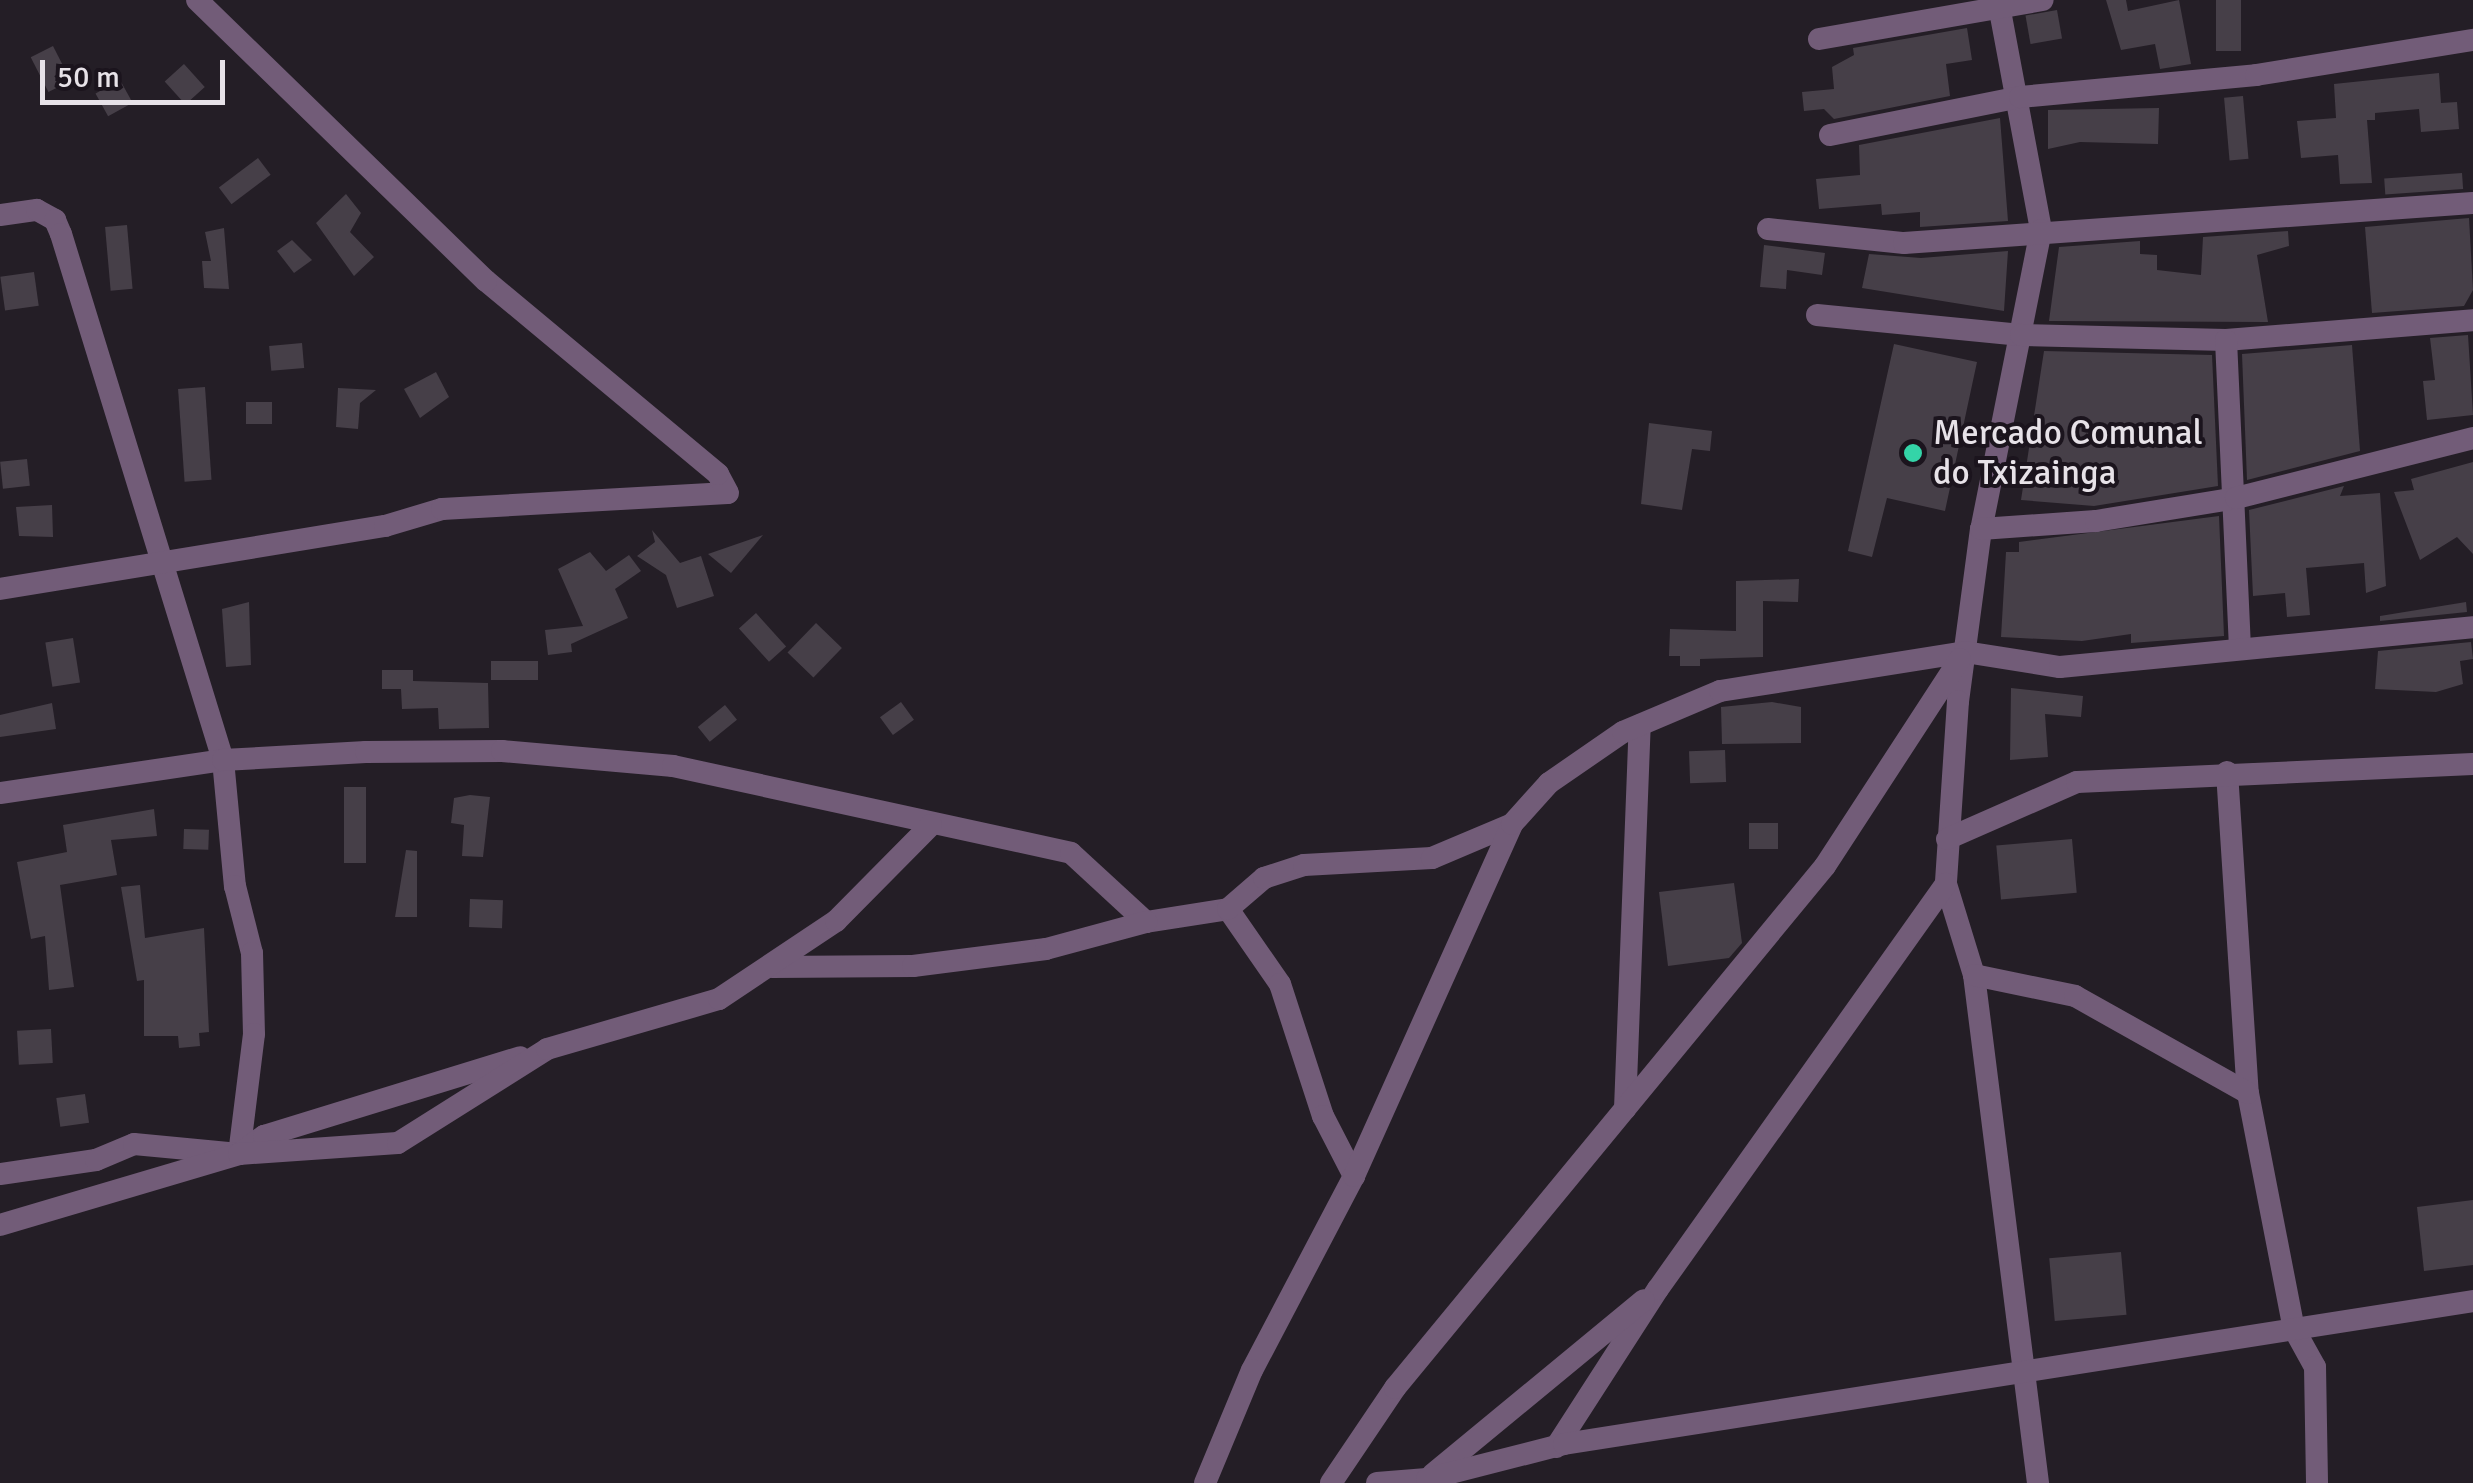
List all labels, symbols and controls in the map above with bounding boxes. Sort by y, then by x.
scale bar [45,40,230,102]
text: 50 m [57,59,120,96]
place label: Mercado Comunal do Txizainga [1933,412,2203,494]
marker: Mercado Comunal do Txizainga [1902,442,1924,464]

